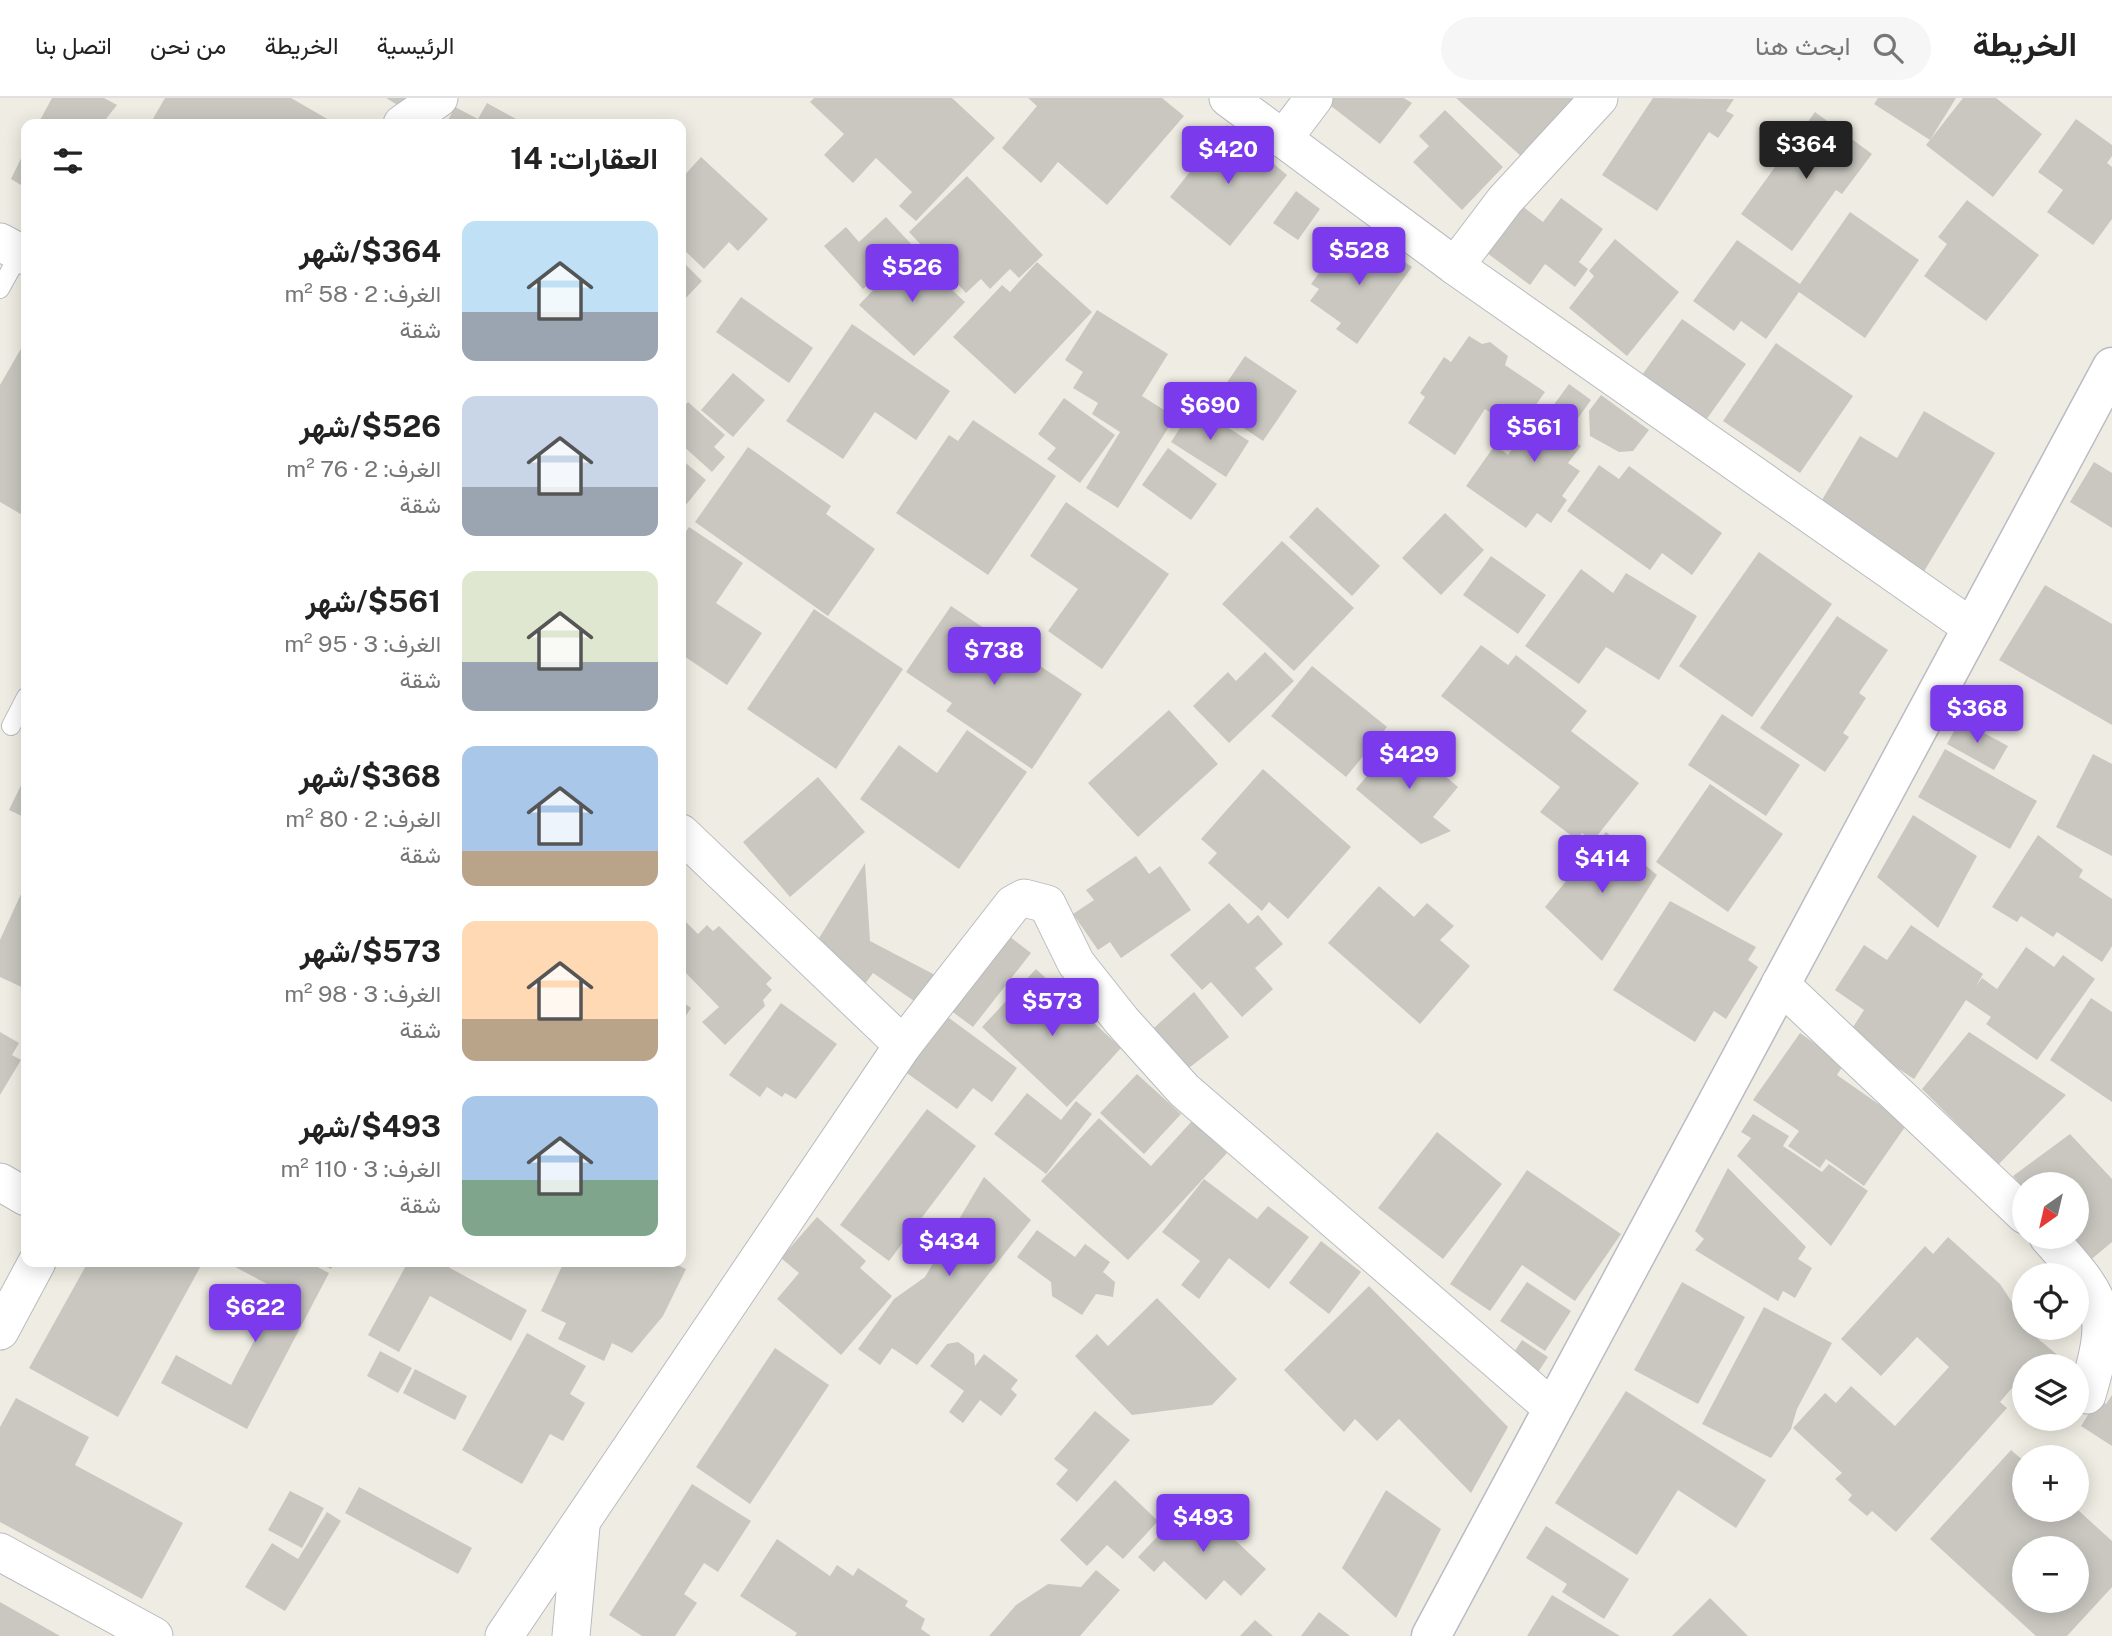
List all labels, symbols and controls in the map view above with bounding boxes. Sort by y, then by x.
search box [1441,17,1931,80]
text: الخريطة [1973,25,2077,63]
icon: search [1869,29,1907,67]
text: ابحث هنا [1755,30,1851,61]
text: اتصل بنا [35,31,112,59]
text: من نحن [150,31,226,59]
text: الخريطة [264,31,339,59]
text: الرئيسية [377,31,454,59]
pin: $364 [1765,122,1847,181]
pin: $420 [1187,126,1269,186]
text: $364 [1775,130,1837,157]
text: $420 [1198,135,1258,162]
text: العقارات: 14 [510,140,658,176]
icon: filters [49,142,87,180]
pin: $528 [1318,228,1400,287]
text: $364/شهر [299,233,441,269]
text: $528 [1328,236,1390,263]
pin: $526 [871,244,953,304]
icon: home [518,249,602,333]
text: $526 [882,253,942,280]
text: الغرف: 2 · 58 m² [284,280,441,307]
text: شقة [399,316,441,343]
pin: $690 [1169,382,1251,442]
text: $690 [1180,391,1240,418]
pin: $561 [1493,404,1575,464]
text: $526/شهر [299,408,441,444]
text: $561 [1506,413,1562,440]
icon: home [518,424,602,508]
text: الغرف: 2 · 76 m² [286,455,441,482]
text: شقة [399,491,441,518]
text: $561/شهر [305,583,441,619]
icon: home [518,599,602,683]
pin: $738 [953,628,1035,687]
text: الغرف: 3 · 95 m² [284,630,441,657]
text: $738 [964,636,1024,663]
text: شقة [399,666,441,693]
pin: $368 [1936,686,2018,745]
text: $368 [1946,694,2008,721]
pin: $429 [1368,732,1450,791]
text: $429 [1379,740,1439,767]
text: $368/شهر [299,758,441,794]
icon: home [518,774,602,858]
text: الغرف: 2 · 80 m² [285,805,441,832]
pin: $414 [1561,836,1643,895]
text: شقة [399,841,441,868]
text: $414 [1574,844,1630,871]
text: $573/شهر [300,933,441,969]
icon: home [518,949,602,1033]
pin: $573 [1011,978,1093,1038]
text: الغرف: 3 · 98 m² [284,980,441,1007]
text: $573 [1022,987,1082,1014]
text: شقة [399,1016,441,1043]
text: $493/شهر [299,1108,441,1144]
icon: home [518,1124,602,1208]
text: الغرف: 3 · 110 m² [280,1155,441,1182]
north arrow [2012,1172,2090,1250]
map controls [2012,1172,2089,1613]
text: شقة [399,1191,441,1218]
pin: $434 [908,1218,990,1278]
text: $434 [918,1227,980,1254]
button: locate [2012,1263,2089,1340]
pin: $622 [214,1284,296,1344]
text: $622 [225,1293,285,1320]
button: layers [2012,1354,2089,1431]
button: + [2012,1445,2089,1522]
pin: $493 [1162,1494,1244,1554]
text: $493 [1172,1503,1234,1530]
button: − [2012,1536,2089,1613]

